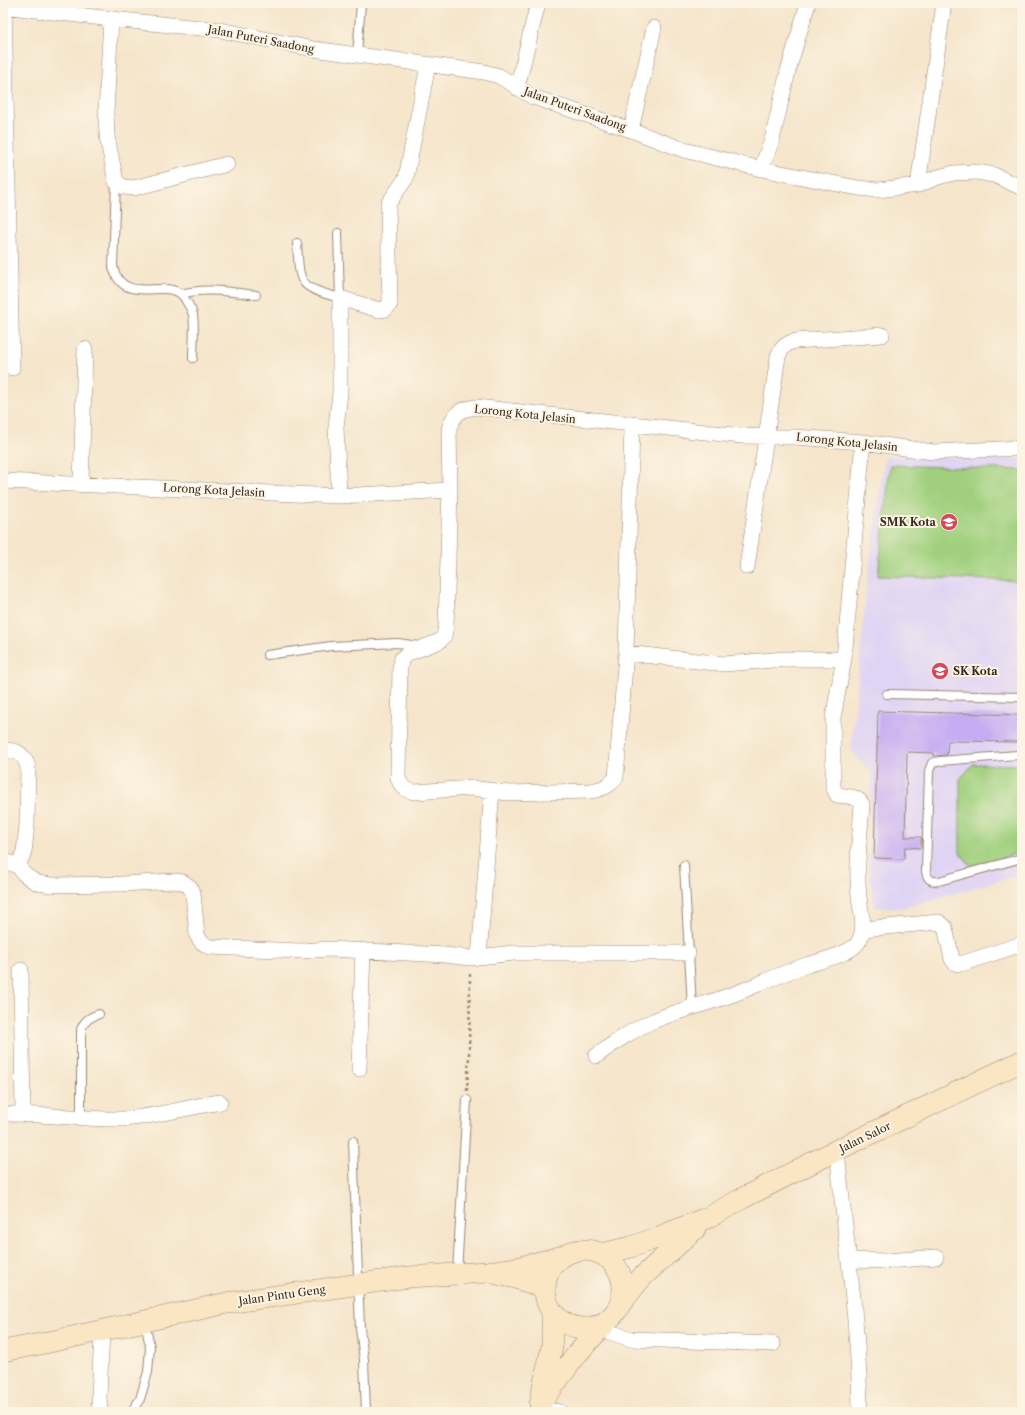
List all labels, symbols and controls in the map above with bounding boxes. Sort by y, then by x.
street label: Jalan Puteri Saadong [205,21,315,56]
street label: Jalan Puteri Saadong [520,83,628,134]
street label: Lorong Kota Jelasin [473,402,577,426]
street label: Lorong Kota Jelasin [795,430,899,454]
street label: Lorong Kota Jelasin [163,480,266,500]
school or university icon: SMK Kota [939,512,959,532]
place label: SMK Kota [880,515,937,529]
school or university icon: SK Kota [930,661,950,681]
place label: SK Kota [953,664,998,678]
street label: Jalan Salor [835,1118,893,1156]
street label: Jalan Pintu Geng [236,1282,326,1308]

